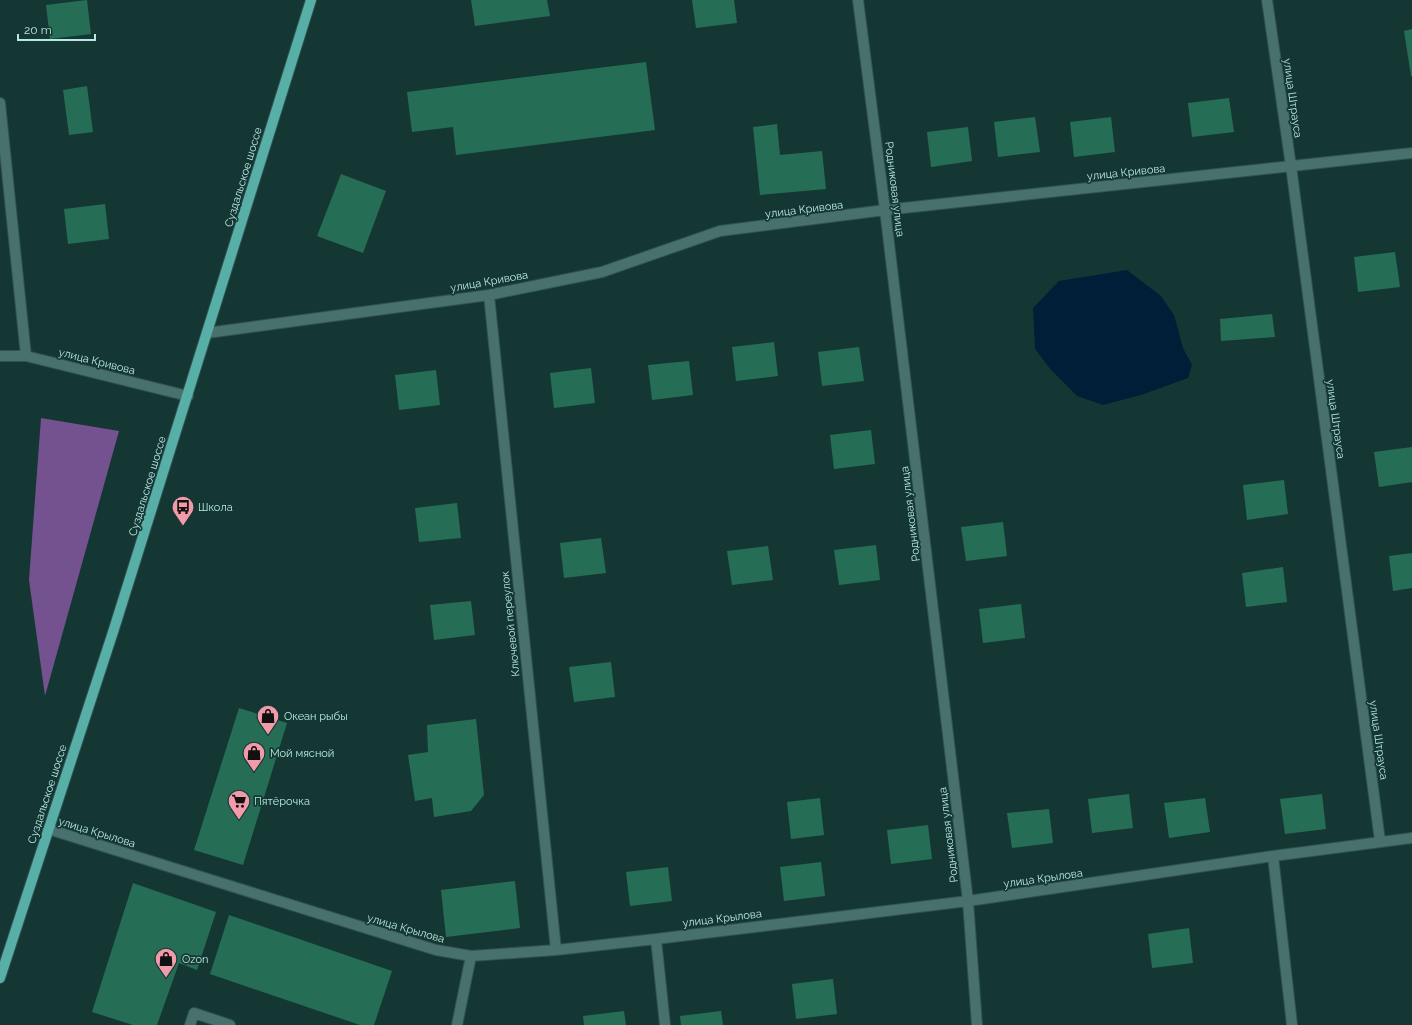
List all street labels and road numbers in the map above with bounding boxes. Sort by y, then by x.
street label: улица Штрауса [1280,58,1305,139]
street label: Суздальское шоссе [222,125,265,229]
street label: Родниковая улица [882,141,907,237]
street label: улица Кривова [1086,162,1166,183]
street label: улица Кривова [764,198,844,221]
street label: улица Кривова [449,268,529,295]
street label: улица Кривова [57,346,137,377]
street label: улица Штрауса [1323,379,1348,460]
street label: Суздальское шоссе [126,434,169,538]
street label: Родниковая улица [898,466,923,562]
street label: Ключевой переулок [498,570,523,677]
street label: улица Штрауса [1366,700,1391,781]
street label: Суздальское шоссе [25,742,70,845]
street label: Родниковая улица [936,787,961,883]
street label: улица Крылова [57,815,137,850]
street label: улица Крылова [1003,867,1084,890]
street label: улица Крылова [682,907,762,930]
street label: улица Крылова [366,911,446,946]

